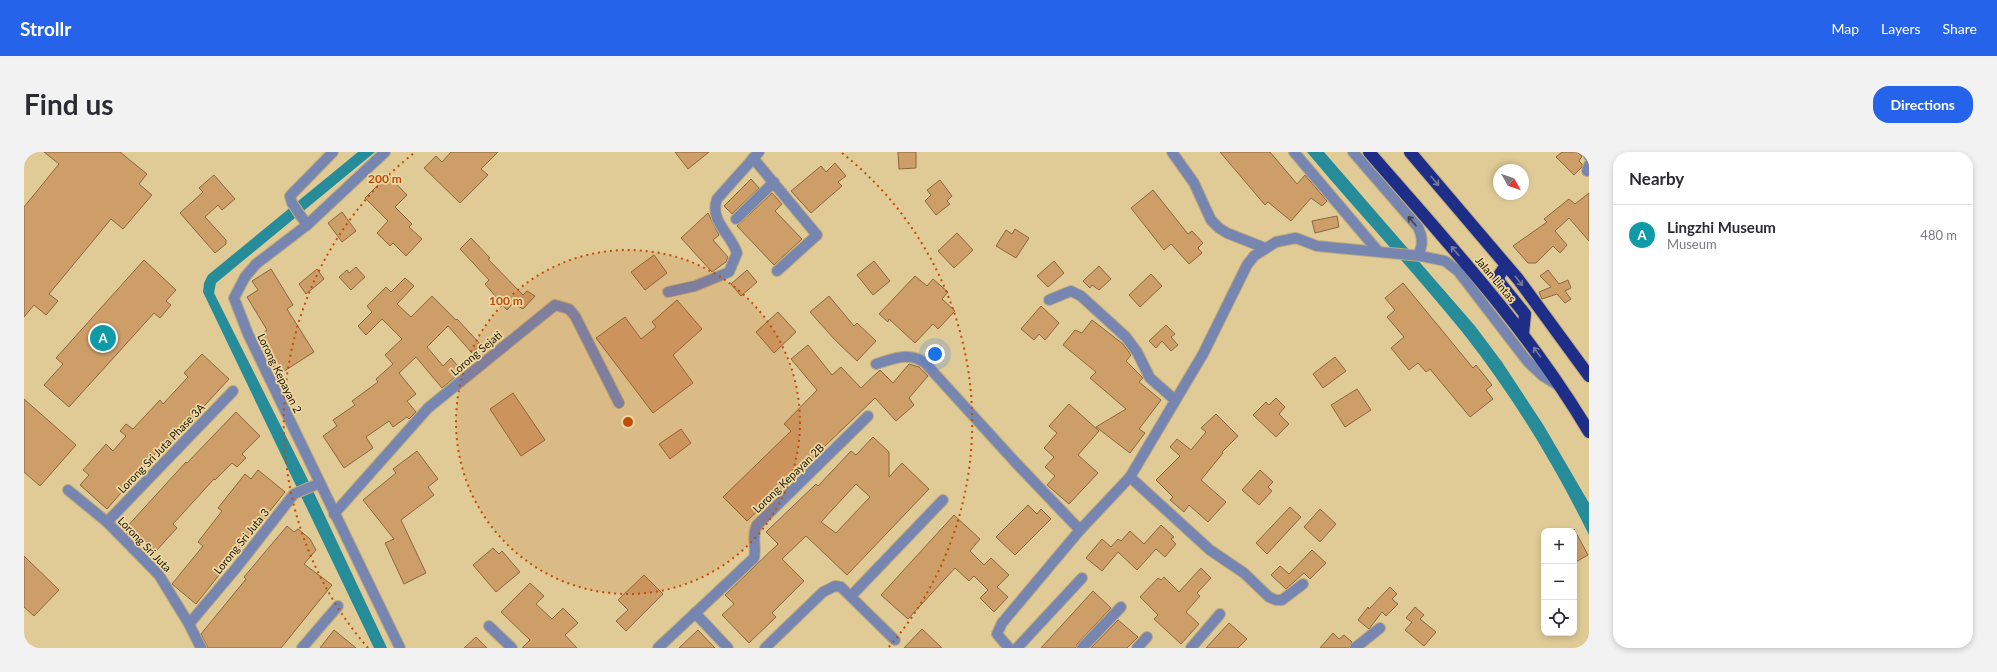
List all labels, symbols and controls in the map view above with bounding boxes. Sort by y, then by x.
text: Strollr [20,17,71,40]
text: Map [1831,20,1859,37]
text: Layers [1881,20,1921,37]
text: Share [1943,20,1977,37]
button: Directions [1873,86,1973,123]
text: Find us [24,87,114,121]
north arrow [1493,164,1529,200]
text: Nearby [1629,168,1684,189]
text: 200 m [368,171,402,186]
one-way arrow [1431,176,1440,187]
one-way arrow [1408,215,1417,226]
text: Lingzhi Museum [1667,218,1776,236]
text: A [1637,227,1647,243]
text: 480 m [1920,227,1957,243]
text: Museum [1667,236,1717,252]
one-way arrow [1451,246,1460,256]
street label: Jalan Lintas [1473,254,1519,305]
one-way arrow [1515,275,1523,286]
text: 100 m [489,293,523,308]
pin: A [90,323,116,353]
street label: Lorong Sejati [448,328,504,378]
street label: Lorong Kepayan 2 [255,331,305,415]
your location [925,344,945,364]
one-way arrow [1533,347,1541,358]
street label: Lorong Sri Juta Phase 3A [115,400,208,495]
centre of rings [621,415,635,429]
street label: Lorong Kepayan 2B [750,441,826,515]
street label: Lorong Sri Juta 3 [211,506,271,576]
street label: Lorong Sri Juta [116,514,174,574]
map controls [1541,528,1577,636]
button: + [1541,528,1577,564]
button: − [1541,564,1577,600]
button: locate [1541,600,1577,636]

